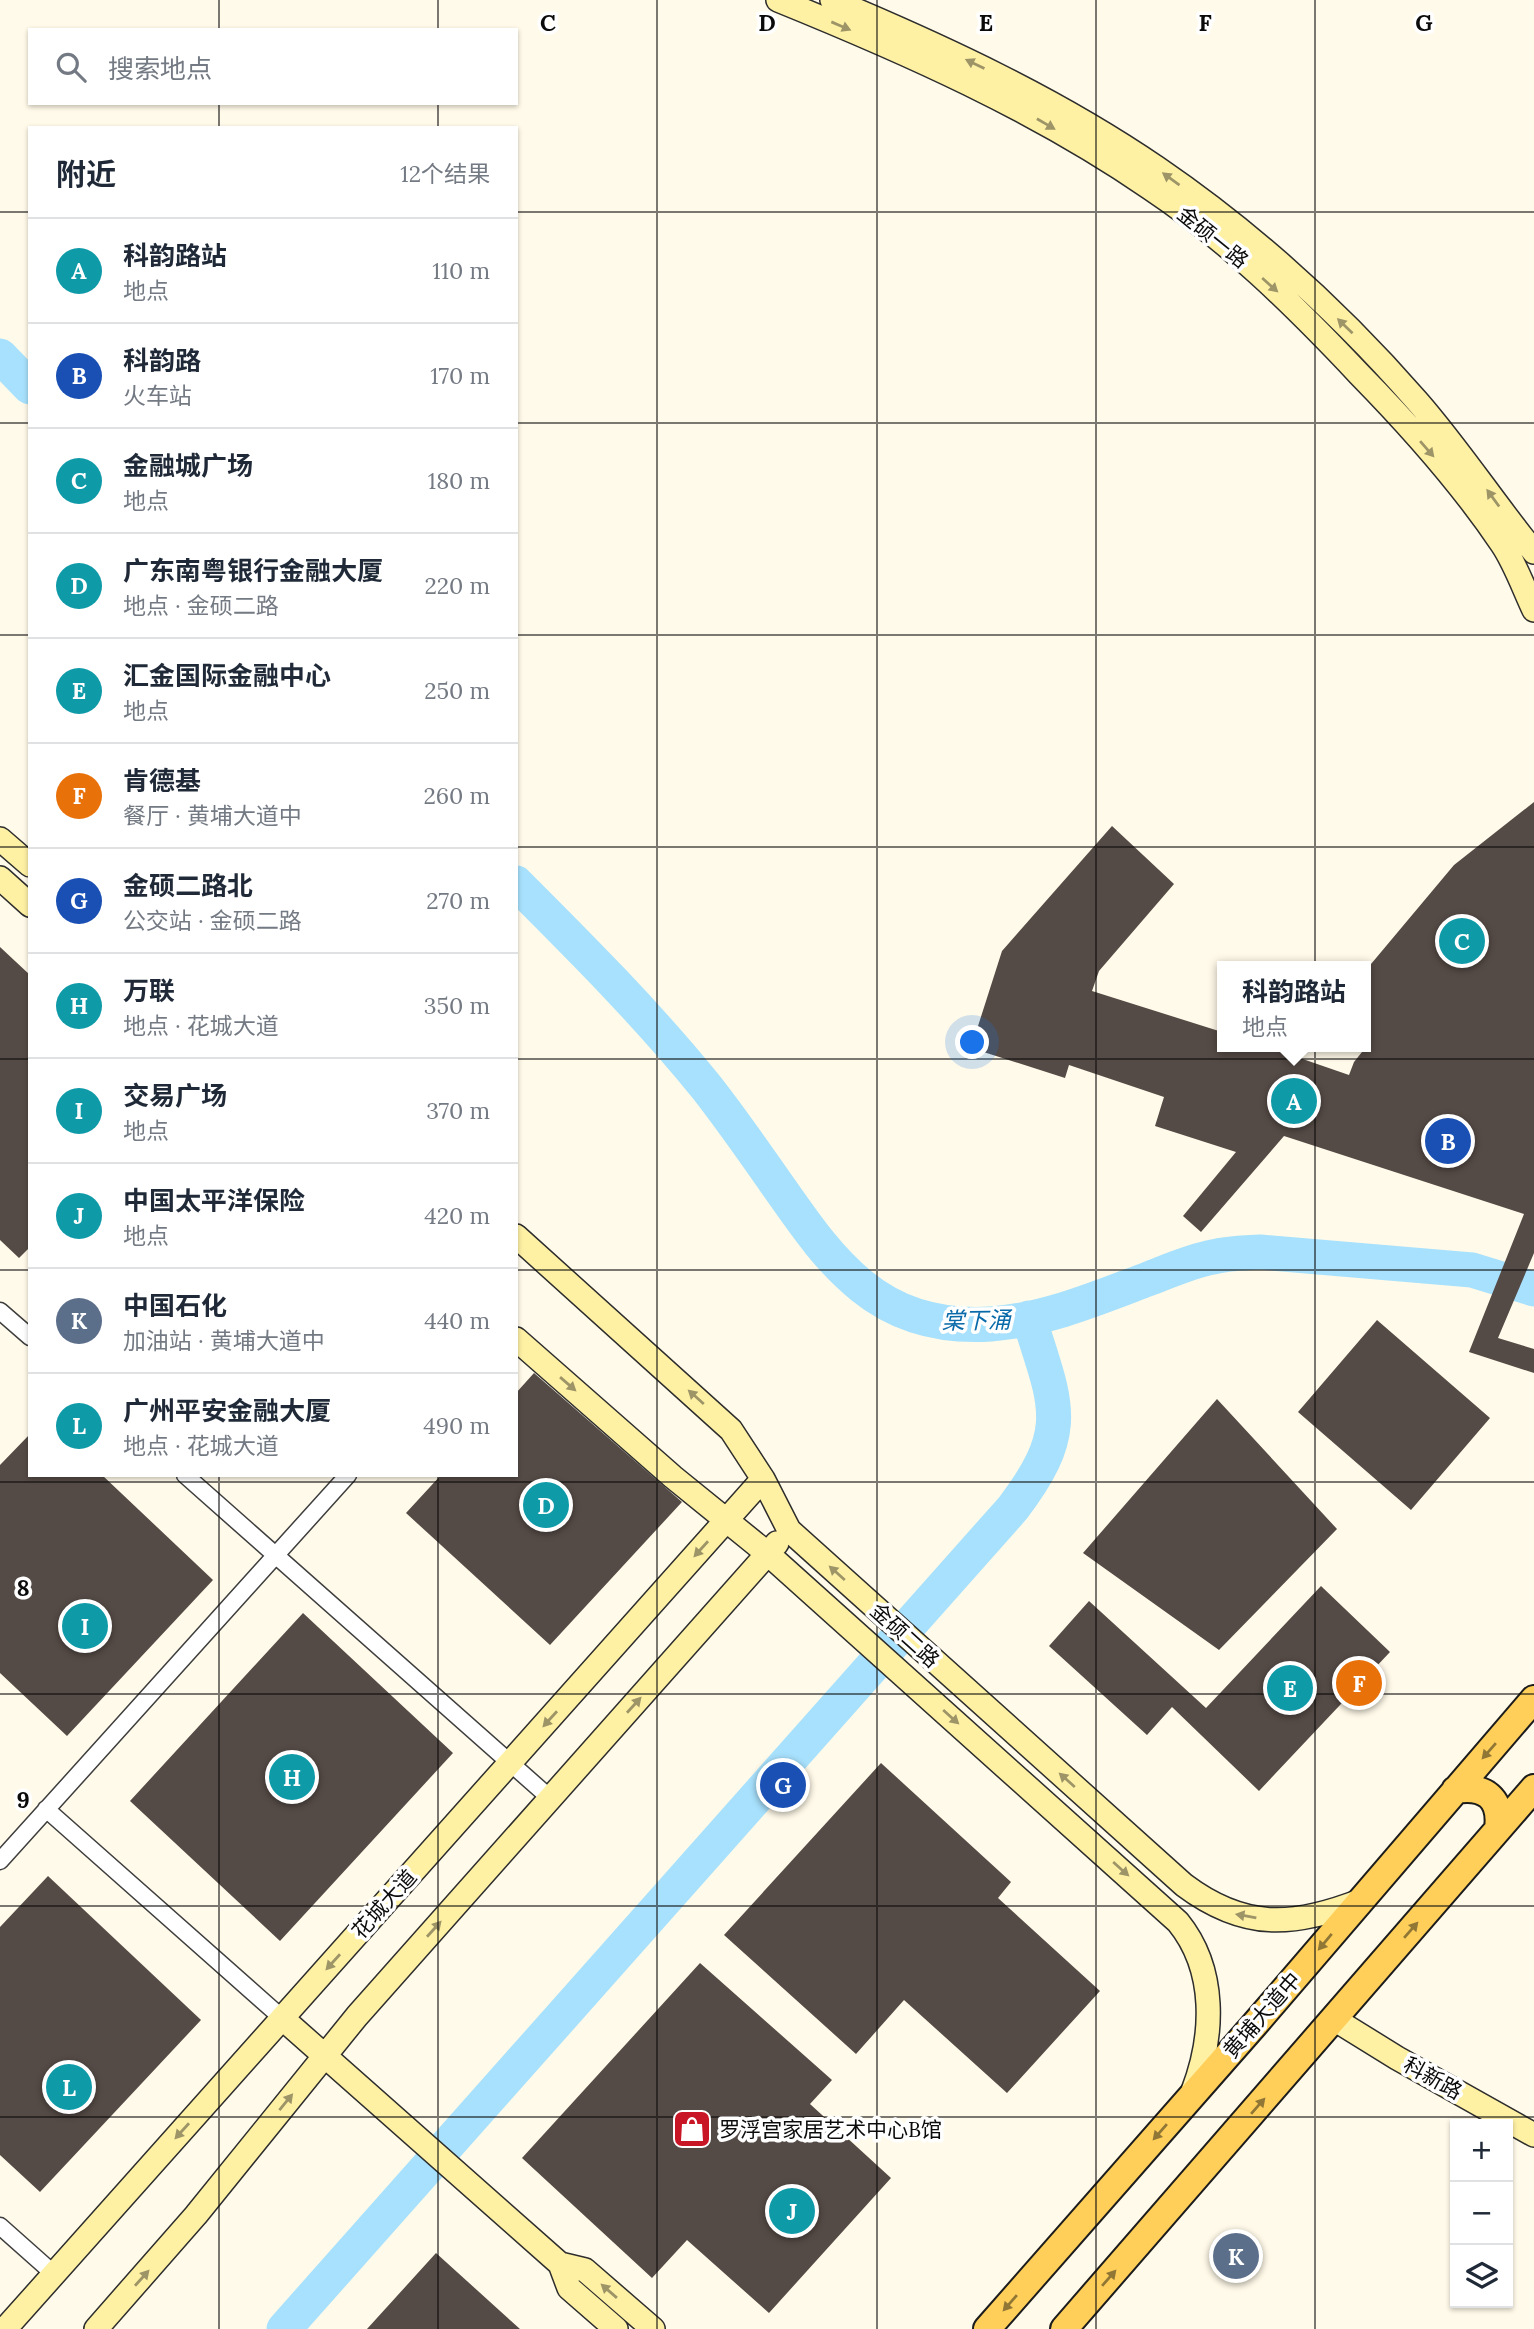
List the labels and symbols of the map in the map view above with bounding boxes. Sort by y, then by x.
text: C [540,8,556,37]
text: D [758,8,776,37]
text: E [979,8,993,37]
text: F [1198,8,1212,37]
text: G [1415,8,1433,37]
one-way arrow [831,20,851,32]
one-way arrow [965,59,985,70]
one-way arrow [1036,118,1055,130]
one-way arrow [1162,172,1180,186]
street label: 金硕一路 [1172,200,1254,274]
one-way arrow [1261,276,1278,292]
one-way arrow [1337,318,1354,334]
one-way arrow [1419,440,1435,458]
one-way arrow [1486,489,1500,507]
pin: C [1439,915,1485,967]
your location [955,1025,989,1059]
pin: A [1271,1075,1317,1127]
pin: B [1425,1115,1471,1167]
water label: 棠下涌 [941,1305,1014,1335]
one-way arrow [559,1376,576,1391]
one-way arrow [688,1390,705,1406]
pin: D [523,1479,569,1531]
one-way arrow [693,1540,709,1558]
one-way arrow [828,1566,845,1581]
text: 8 [16,1573,30,1602]
street label: 金硕二路 [865,1597,945,1673]
pin: I [62,1600,108,1652]
pin: F [1336,1657,1382,1709]
pin: E [1267,1662,1313,1714]
one-way arrow [626,1696,642,1714]
one-way arrow [942,1709,959,1725]
one-way arrow [543,1710,558,1727]
one-way arrow [1482,1742,1497,1759]
pin: H [269,1751,315,1803]
pin: G [760,1759,806,1811]
one-way arrow [1058,1772,1076,1788]
text: 9 [16,1785,30,1814]
one-way arrow [1112,1860,1129,1876]
street label: 花城大道 [346,1864,422,1944]
one-way arrow [1235,1910,1257,1921]
one-way arrow [425,1921,441,1938]
one-way arrow [1403,1922,1418,1939]
one-way arrow [1317,1933,1333,1951]
one-way arrow [326,1953,341,1970]
street label: 黄埔大道中 [1217,1967,1307,2063]
street label: 科新路 [1399,2051,1467,2105]
pin: L [46,2061,92,2113]
one-way arrow [279,2094,294,2112]
one-way arrow [1250,2098,1266,2115]
shop icon: 罗浮宫家居艺术中心B馆 [671,2108,713,2150]
place label: 罗浮宫家居艺术中心B馆 [719,2116,942,2143]
one-way arrow [175,2123,190,2140]
one-way arrow [1153,2124,1168,2141]
pin: J [769,2185,815,2237]
pin: K [1213,2230,1259,2282]
one-way arrow [134,2269,150,2287]
one-way arrow [1101,2269,1116,2286]
one-way arrow [601,2284,618,2299]
one-way arrow [1002,2294,1018,2312]

